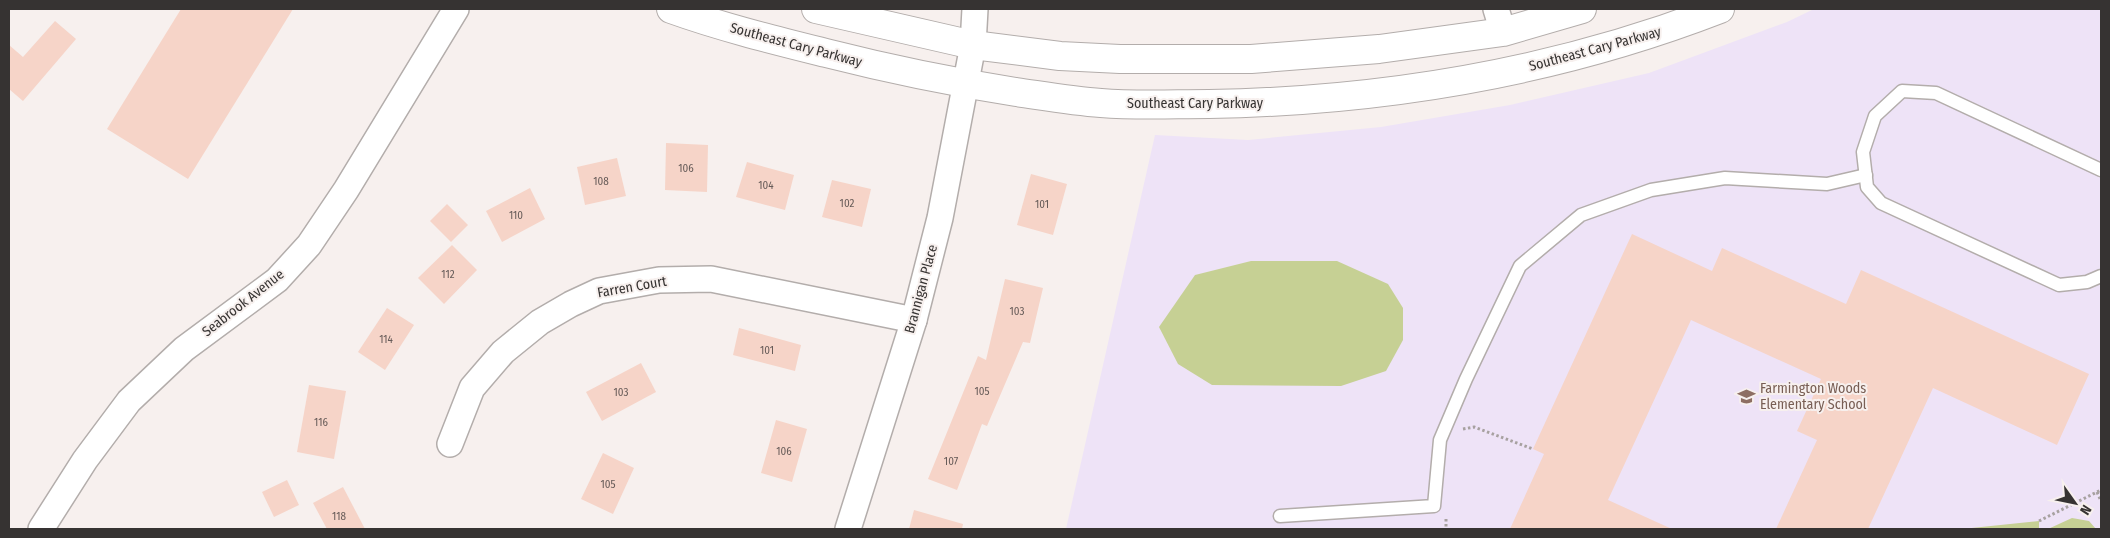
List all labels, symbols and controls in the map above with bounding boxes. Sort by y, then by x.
street label: Southeast Cary Parkway [728,19,865,71]
street label: Southeast Cary Parkway [1527,23,1664,75]
street label: Southeast Cary Parkway [1127,95,1264,112]
house number: 106 [678,162,694,175]
house number: 108 [593,175,609,188]
house number: 104 [758,179,774,192]
house number: 102 [840,197,855,210]
house number: 101 [1035,198,1049,211]
house number: 110 [509,209,523,222]
street label: Brannigan Place [901,243,941,335]
street label: Seabrook Avenue [199,266,287,340]
house number: 112 [441,268,455,281]
street label: Farren Court [596,272,668,301]
house number: 103 [1010,305,1024,318]
house number: 114 [379,333,394,346]
house number: 101 [760,344,774,357]
place label: Farmington Woods Elementary School [1760,380,1867,413]
house number: 105 [974,385,990,398]
house number: 103 [614,386,628,399]
school or university icon: Farmington Woods Elementary School [1736,386,1756,406]
house number: 116 [314,416,328,429]
house number: 106 [776,445,792,458]
house number: 107 [944,455,959,468]
house number: 105 [600,478,616,491]
north arrow [2050,478,2100,528]
text: N [2076,502,2095,518]
house number: 118 [332,510,346,523]

